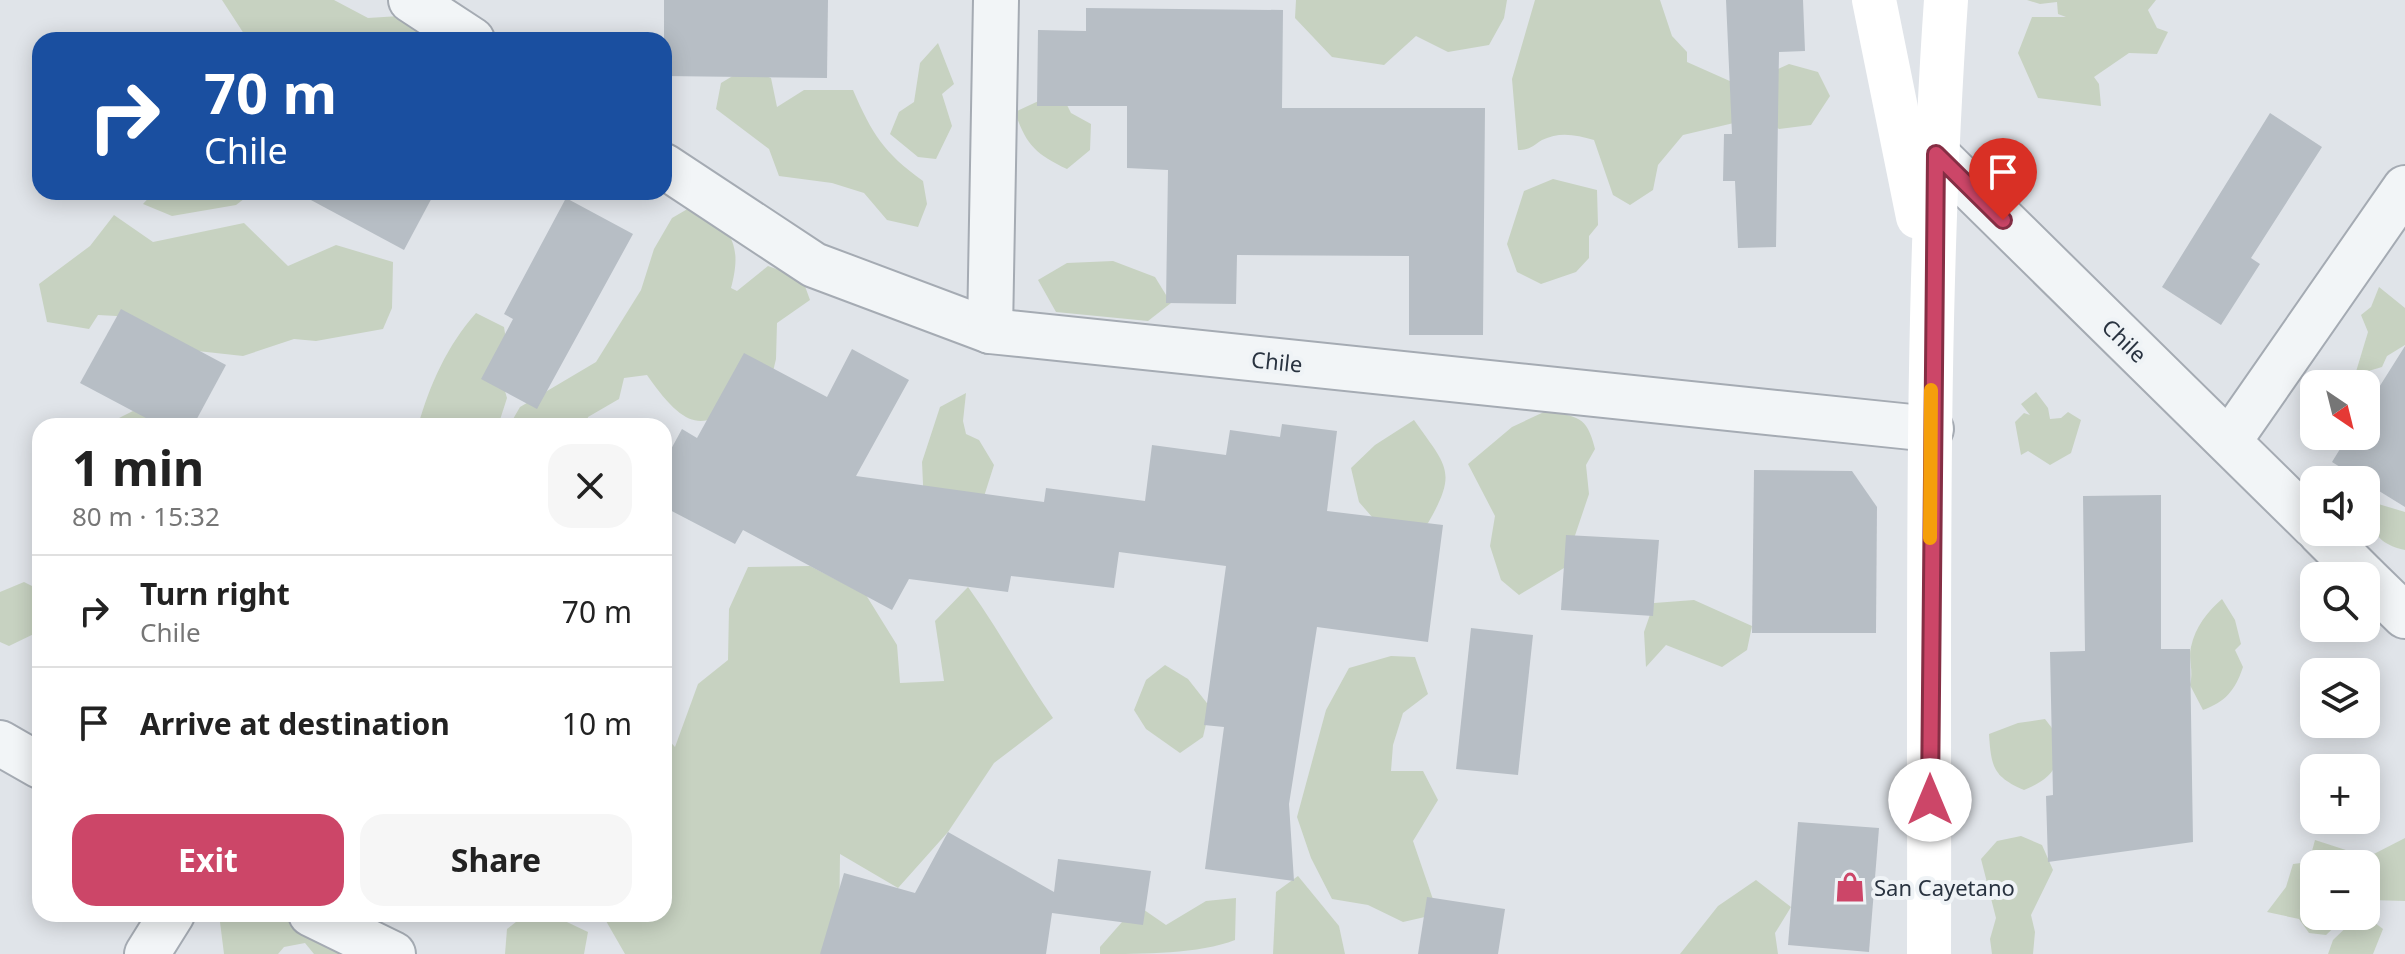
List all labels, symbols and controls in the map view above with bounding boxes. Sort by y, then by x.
text: 70 m [204,54,337,130]
icon: right [72,64,176,168]
text: Chile [204,126,288,175]
pin [1969,138,2037,220]
icon: arrive [1981,150,2025,194]
street label: Chile [2096,311,2154,369]
street label: Chile [1250,343,1304,379]
north arrow [2300,370,2380,450]
map controls [2300,370,2380,930]
text: 1 min [72,435,204,500]
button: close [548,444,632,528]
button: sound [2300,466,2380,546]
text: 80 m · 15:32 [72,498,220,534]
button: search [2300,562,2380,642]
text: Turn right [140,573,290,614]
icon: right [72,589,116,633]
text: 70 m [562,591,632,632]
text: Chile [140,614,201,650]
button: layers [2300,658,2380,738]
icon: arrive [72,701,116,745]
text: Arrive at destination [140,703,450,744]
text: 10 m [562,703,632,744]
button: + [2300,754,2380,834]
position arrow [1888,758,1972,842]
button: Exit [72,814,344,906]
button: Share [360,814,632,906]
button: − [2300,850,2380,930]
shop icon: San Cayetano [1833,870,1867,904]
place label: San Cayetano [1874,872,2015,902]

